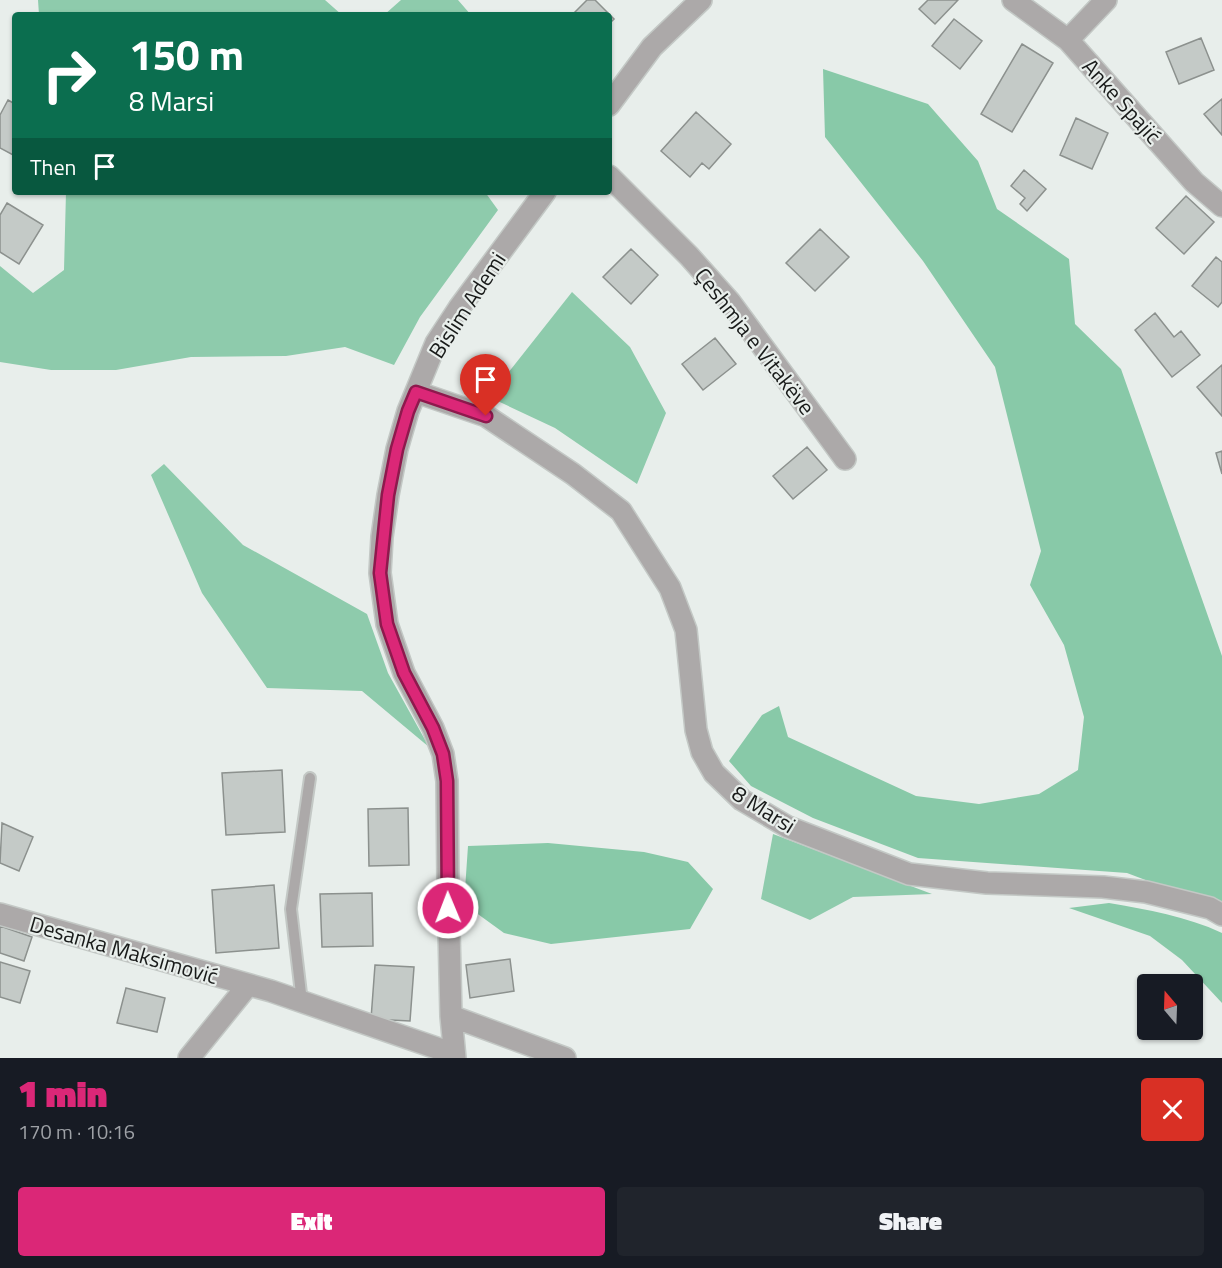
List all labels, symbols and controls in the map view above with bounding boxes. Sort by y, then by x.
text: 150 m [129,22,244,86]
icon: right [30,36,108,114]
street label: Anke Spajić [1074,51,1170,151]
text: 8 Marsi [129,80,214,121]
text: Then [30,150,76,184]
icon: arrive [88,150,121,183]
street label: Bislim Ademi [420,245,514,365]
street label: Çeshmja e Vitakëve [687,260,823,422]
pin [460,354,511,416]
icon: arrive [469,363,502,396]
street label: 8 Marsi [726,776,802,842]
position arrow [416,876,480,940]
street label: Desanka Maksimović [26,907,222,993]
north arrow [1137,974,1203,1040]
map controls [1137,974,1203,1040]
text: 1 min [18,1066,107,1121]
button: close [1141,1078,1204,1141]
text: 170 m · 10:16 [18,1116,135,1147]
button: Exit [18,1187,605,1256]
button: Share [617,1187,1204,1256]

